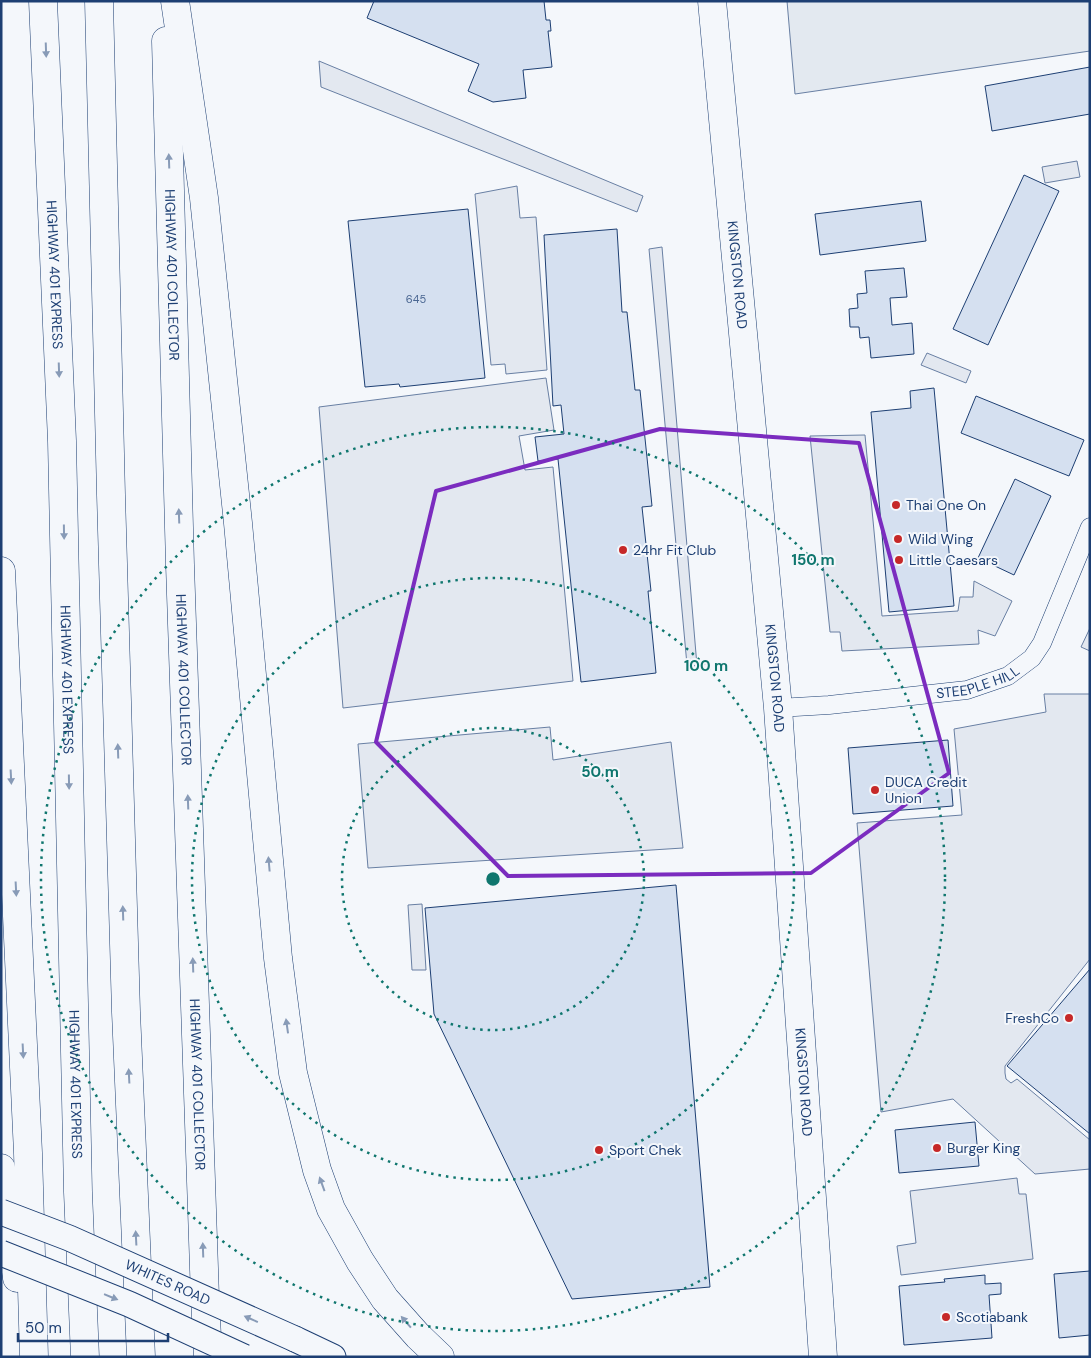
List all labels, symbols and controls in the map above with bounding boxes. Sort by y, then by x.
one-way arrow [42,42,50,58]
one-way arrow [165,153,173,169]
street label: HIGHWAY 401 COLLECTOR [161,189,184,361]
street label: HIGHWAY 401 EXPRESS [43,200,67,350]
street label: KINGSTON ROAD [724,220,752,330]
house number: 645 [406,292,426,306]
one-way arrow [56,362,64,378]
place label: Thai One On [906,496,986,514]
marker: Thai One On [890,499,902,511]
one-way arrow [174,508,182,524]
one-way arrow [61,524,69,540]
place label: Wild Wing [908,530,973,548]
marker: Wild Wing [892,533,904,545]
place label: 24hr Fit Club [633,541,717,559]
marker: 24hr Fit Club [617,544,629,556]
text: 150 m [792,550,835,570]
place label: Little Caesars [909,551,998,569]
marker: Little Caesars [893,554,905,566]
street label: HIGHWAY 401 COLLECTOR [172,594,196,766]
street label: HIGHWAY 401 EXPRESS [56,605,78,754]
street label: KINGSTON ROAD [761,623,789,733]
text: 100 m [684,656,728,676]
street label: STEEPLE HILL [935,662,1023,702]
one-way arrow [114,743,122,759]
text: 50 m [581,762,619,782]
one-way arrow [7,769,15,785]
place label: DUCA Credit Union [885,773,967,807]
one-way arrow [66,774,74,790]
marker: DUCA Credit Union [869,784,881,796]
one-way arrow [184,794,192,810]
one-way arrow [265,856,273,872]
centre of rings [484,870,502,888]
one-way arrow [12,881,20,897]
one-way arrow [119,905,127,921]
one-way arrow [189,957,197,973]
street label: HIGHWAY 401 COLLECTOR [186,998,210,1171]
place label: FreshCo [1005,1009,1059,1027]
street label: HIGHWAY 401 EXPRESS [65,1010,86,1159]
marker: FreshCo [1063,1012,1075,1024]
one-way arrow [283,1018,291,1034]
street label: KINGSTON ROAD [791,1027,817,1137]
one-way arrow [20,1044,28,1060]
one-way arrow [124,1068,132,1084]
place label: Burger King [947,1139,1020,1157]
place label: Sport Chek [609,1141,682,1159]
marker: Burger King [931,1142,943,1154]
marker: Sport Chek [593,1144,605,1156]
one-way arrow [318,1176,326,1191]
one-way arrow [131,1230,139,1246]
one-way arrow [199,1241,207,1257]
street label: WHITES ROAD [122,1255,213,1309]
one-way arrow [104,1294,119,1301]
place label: Scotiabank [956,1308,1028,1326]
scale bar [18,1310,168,1342]
marker: Scotiabank [940,1311,952,1323]
one-way arrow [244,1315,258,1323]
one-way arrow [400,1316,411,1329]
text: 50 m [25,1318,62,1338]

